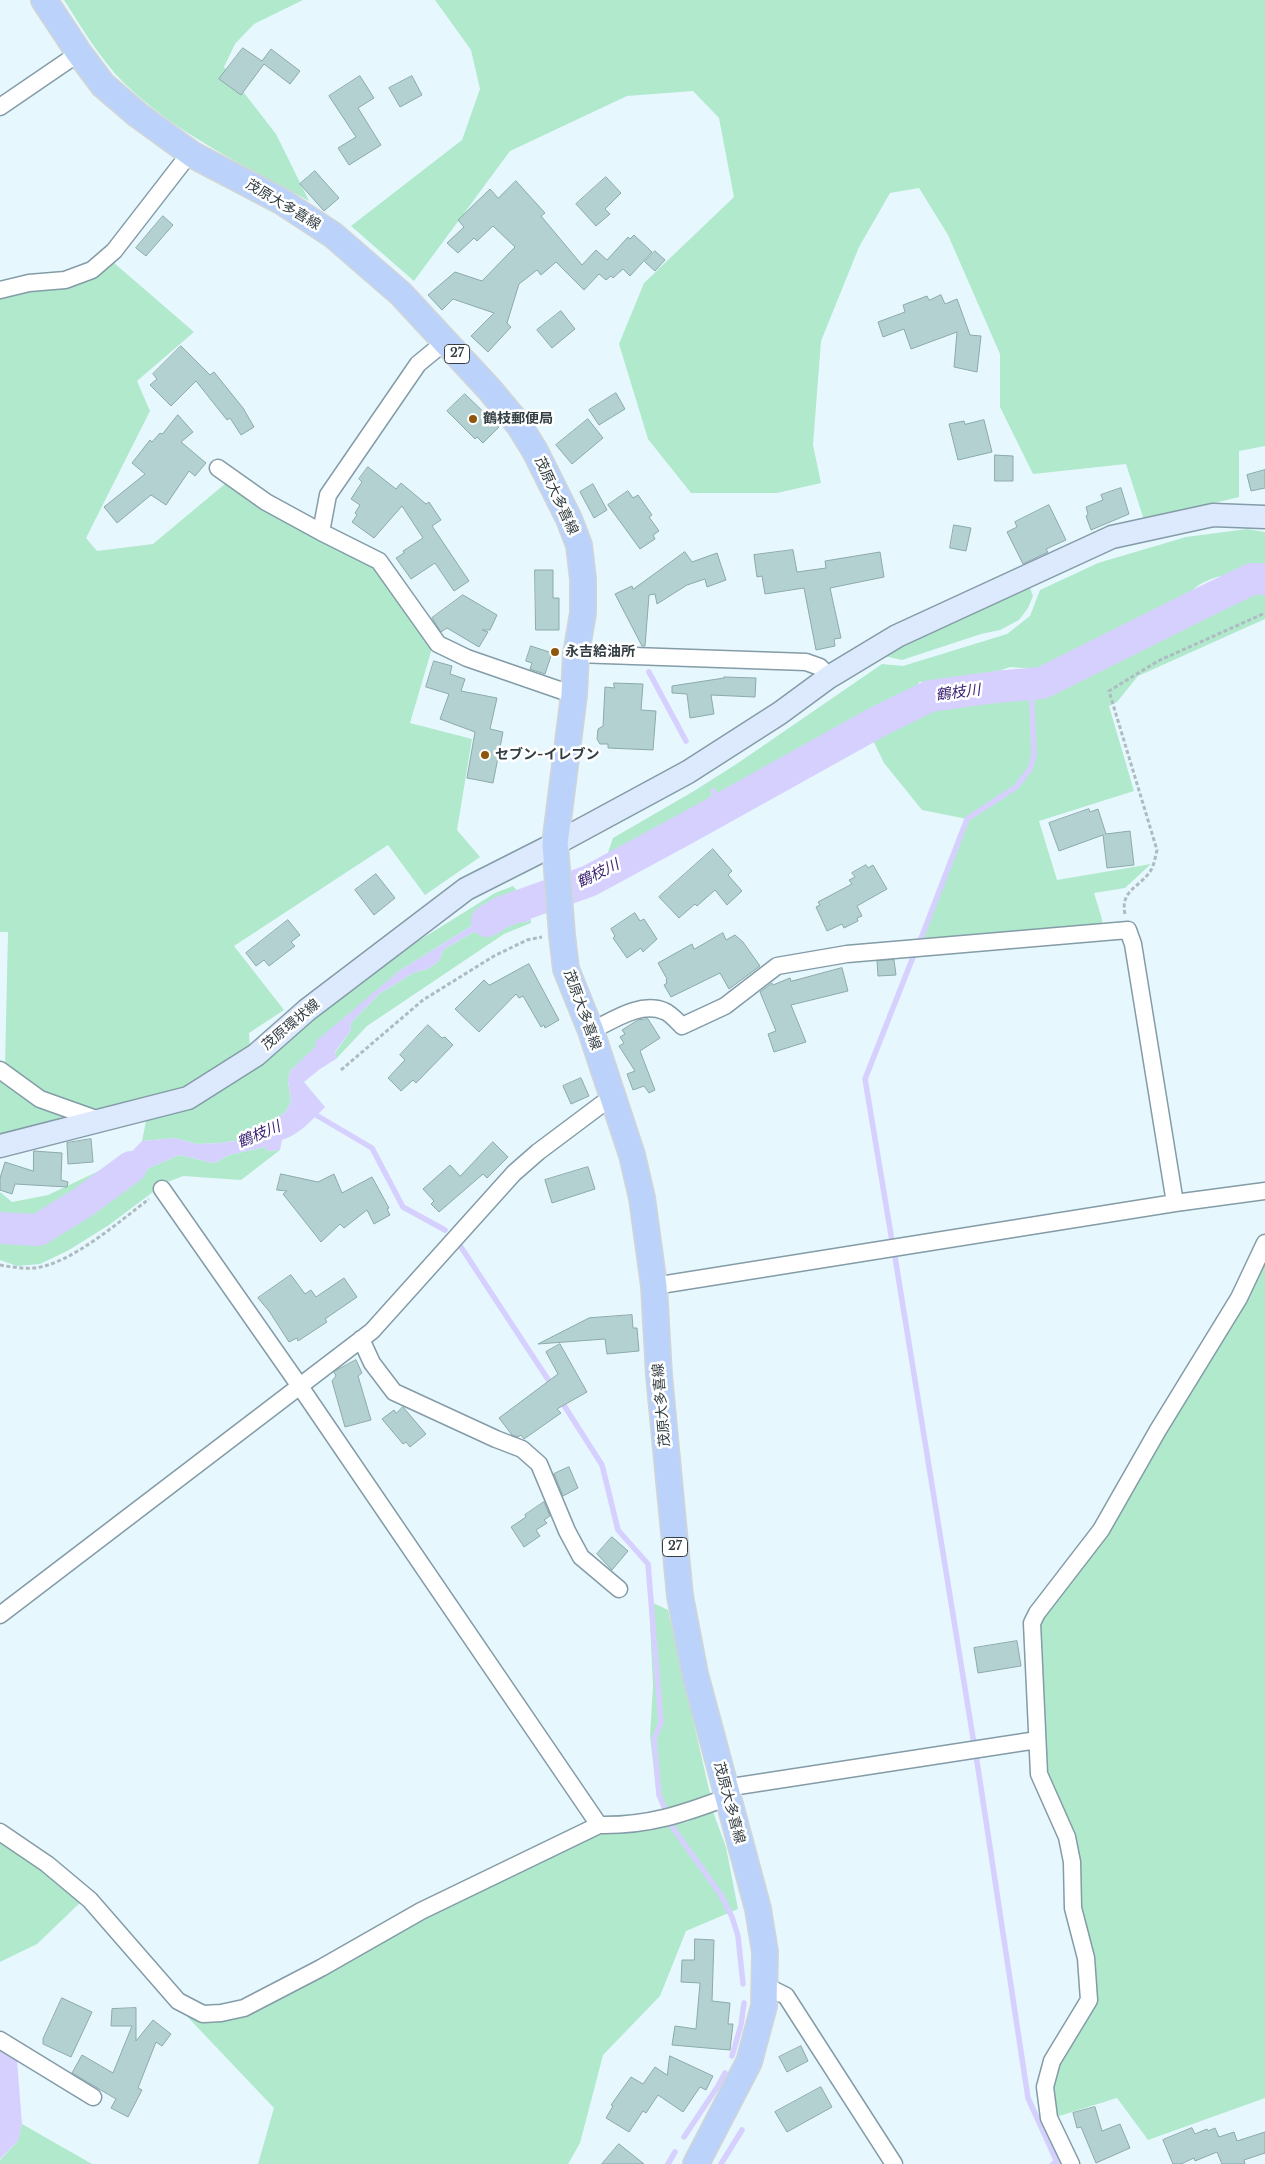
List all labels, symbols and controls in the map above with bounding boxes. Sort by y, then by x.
street label: 茂原大多喜線 [243,176,323,234]
road number: 27 [444,344,470,364]
place label: 鶴枝郵便局 [483,411,553,427]
marker: 鶴枝郵便局 [467,413,479,425]
street label: 茂原大多喜線 [531,454,581,538]
place label: 永吉給油所 [565,644,635,660]
marker: 永吉給油所 [549,646,561,658]
water label: 鶴枝川 [935,681,981,705]
place label: セブン-イレブン [495,747,599,763]
marker: セブン-イレブン [479,749,491,761]
water label: 鶴枝川 [574,856,622,892]
street label: 茂原大多喜線 [560,968,604,1052]
street label: 茂原環状線 [259,996,323,1054]
water label: 鶴枝川 [235,1118,283,1152]
street label: 茂原大多喜線 [650,1362,674,1448]
road number: 27 [662,1538,688,1556]
street label: 茂原大多喜線 [710,1760,748,1846]

